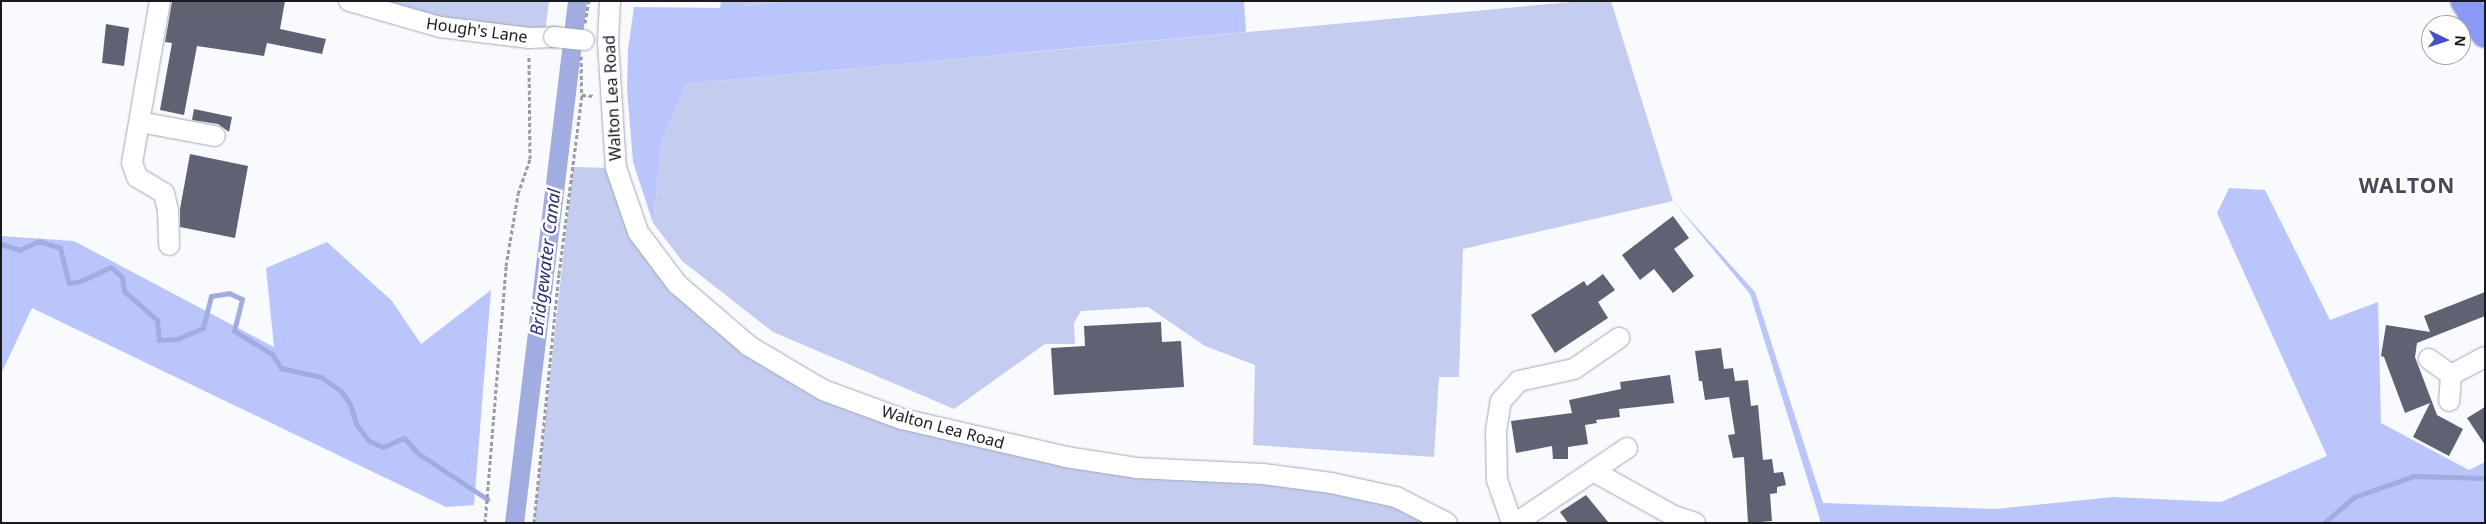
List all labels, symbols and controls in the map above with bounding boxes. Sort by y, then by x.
street label: Hough's Lane [425,13,529,47]
north arrow [2421,15,2471,65]
street label: Walton Lea Road [599,35,625,161]
text: N [2451,35,2470,47]
district label: WALTON [2358,172,2456,198]
water label: Bridgewater Canal [525,187,565,337]
street label: Walton Lea Road [880,401,1006,453]

